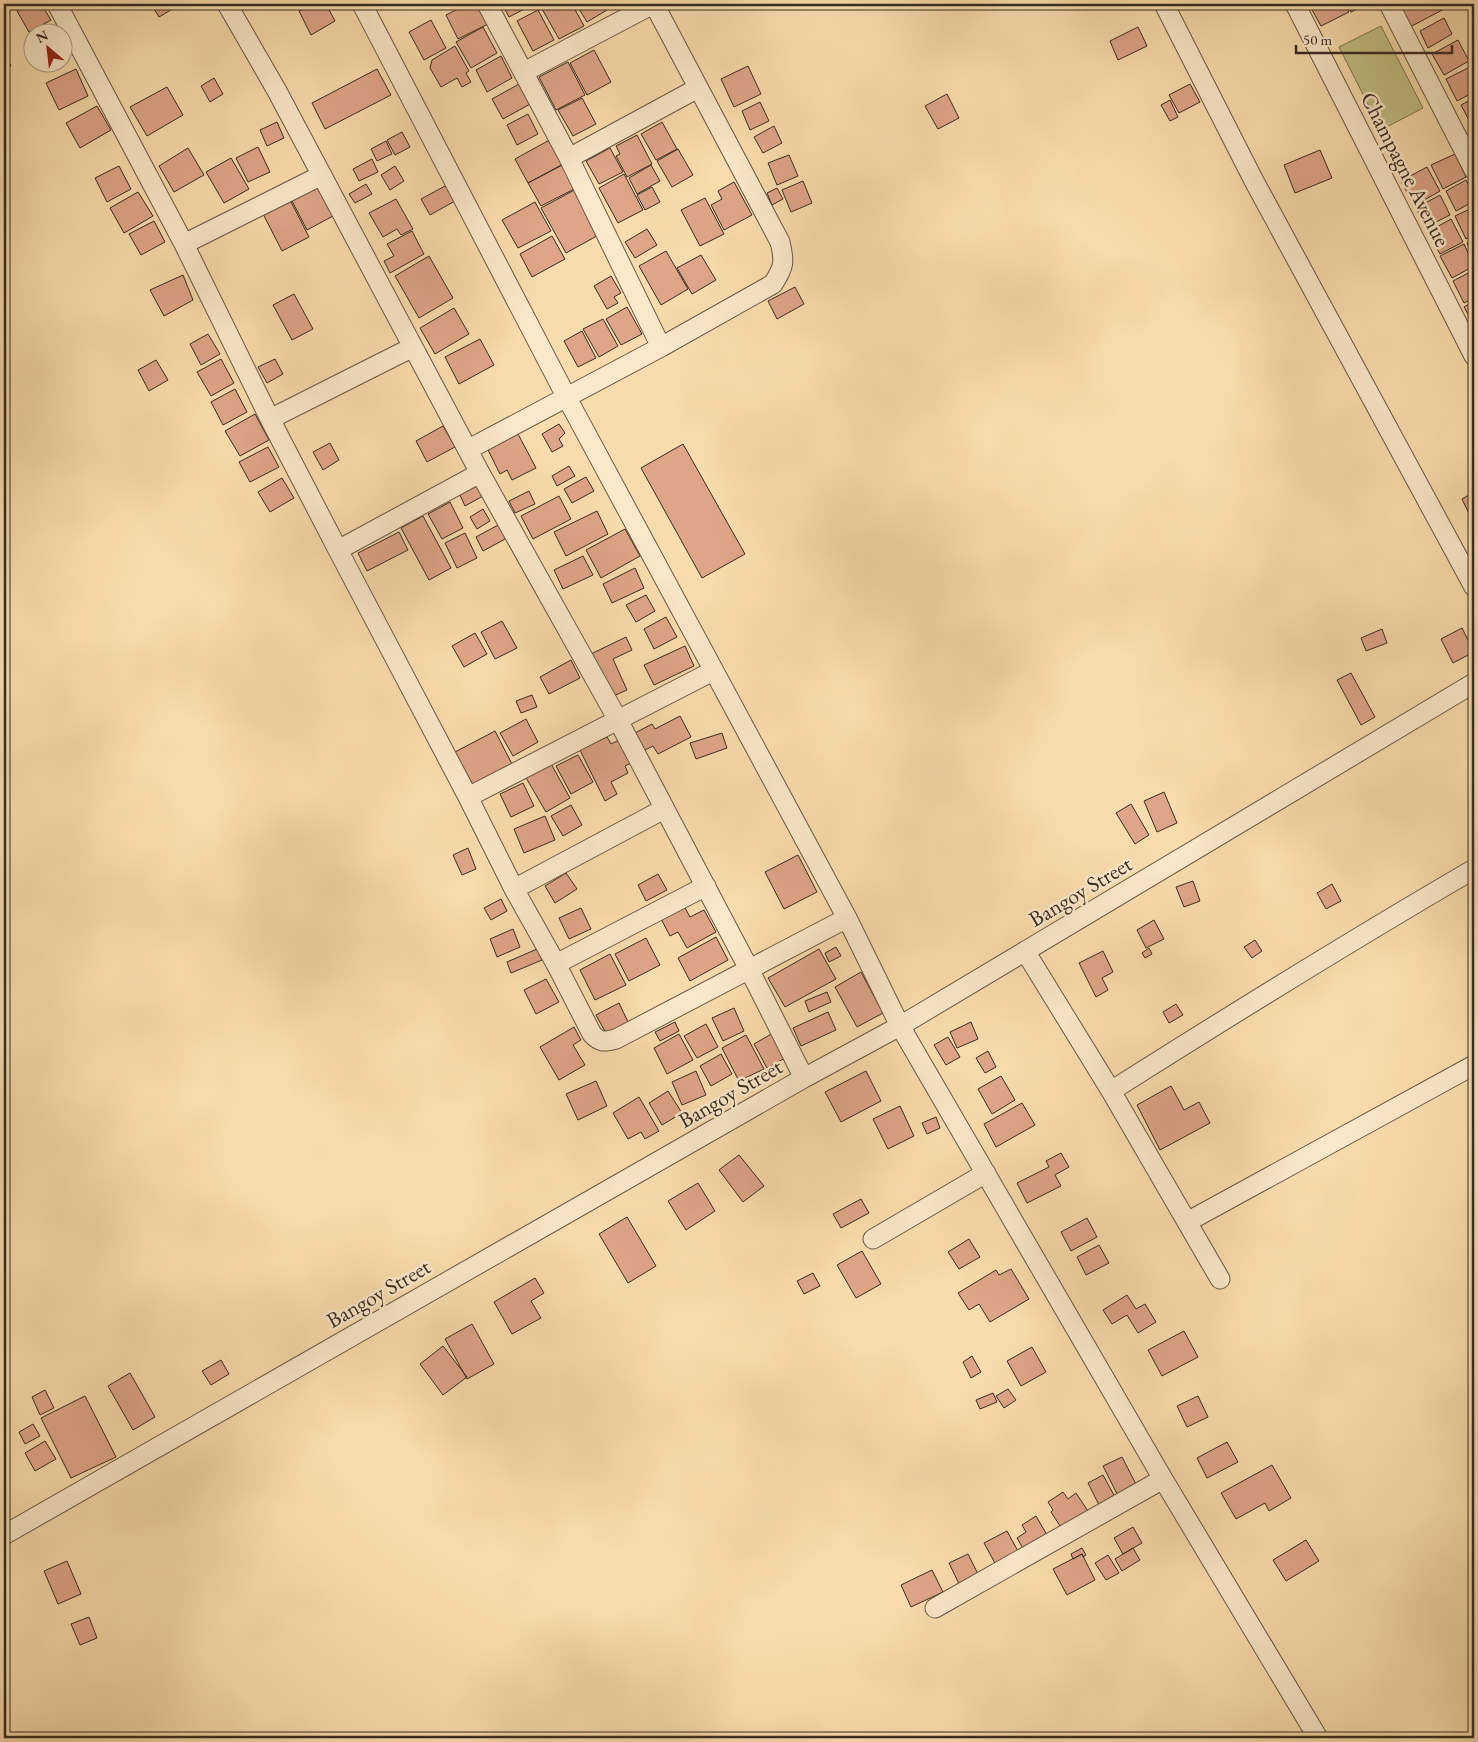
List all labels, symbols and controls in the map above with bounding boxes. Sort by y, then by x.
north arrow [22,22,72,72]
scale bar [1296,22,1452,54]
text: N [33,26,52,47]
text: 50 m [1303,30,1332,49]
street label: Champagne Avenue [1354,87,1457,252]
street label: Bangoy Street [1023,849,1137,934]
street label: Bangoy Street [673,1052,788,1135]
street label: Bangoy Street [321,1252,436,1335]

